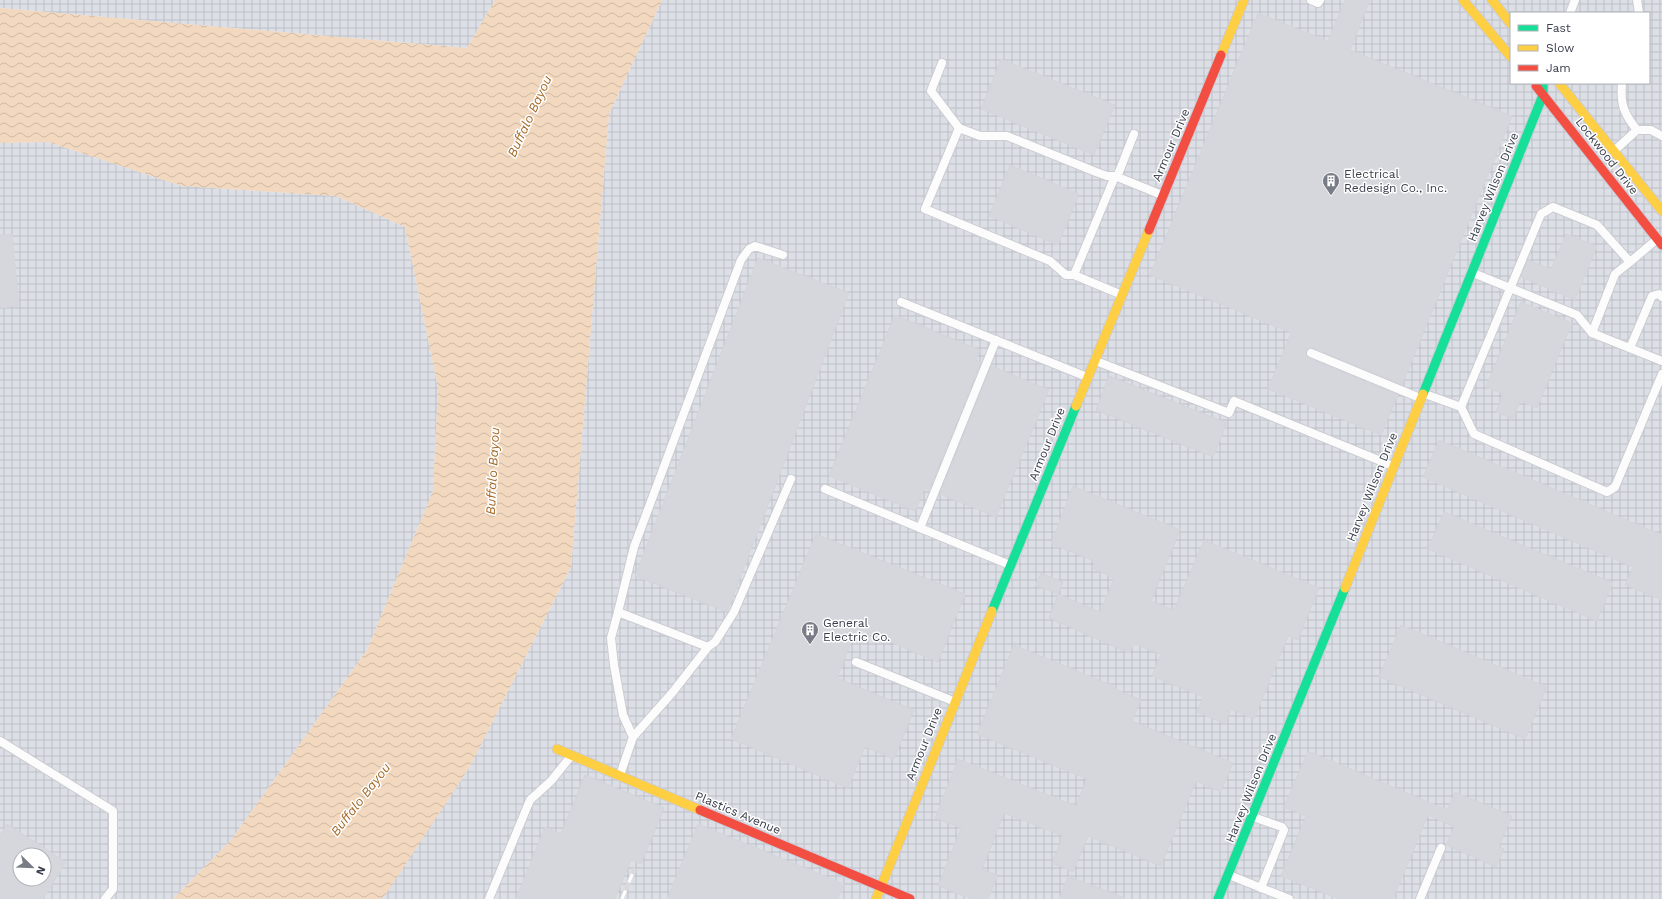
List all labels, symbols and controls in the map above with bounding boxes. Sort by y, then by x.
legend [1510,12,1650,84]
text: Fast [1546,21,1571,35]
text: Slow [1546,41,1574,55]
text: Jam [1546,61,1571,75]
water label: Buffalo Bayou [504,73,555,159]
street label: Armour Drive [1149,107,1193,183]
street label: Lockwood Drive [1573,115,1641,197]
street label: Harvey Wilson Drive [1465,130,1521,244]
place label: Electrical Redesign Co., Inc. [1344,167,1447,195]
building icon: Electrical Redesign Co., Inc. [1321,171,1341,196]
street label: Armour Drive [1026,405,1068,483]
water label: Buffalo Bayou [483,427,502,515]
street label: Harvey Wilson Drive [1344,430,1400,544]
place label: General Electric Co. [823,616,890,644]
building icon: General Electric Co. [800,620,820,645]
street label: Armour Drive [903,705,945,783]
street label: Harvey Wilson Drive [1223,731,1279,845]
water label: Buffalo Bayou [327,760,393,839]
street label: Plastics Avenue [693,789,783,837]
north arrow [12,847,52,887]
text: N [33,864,48,877]

